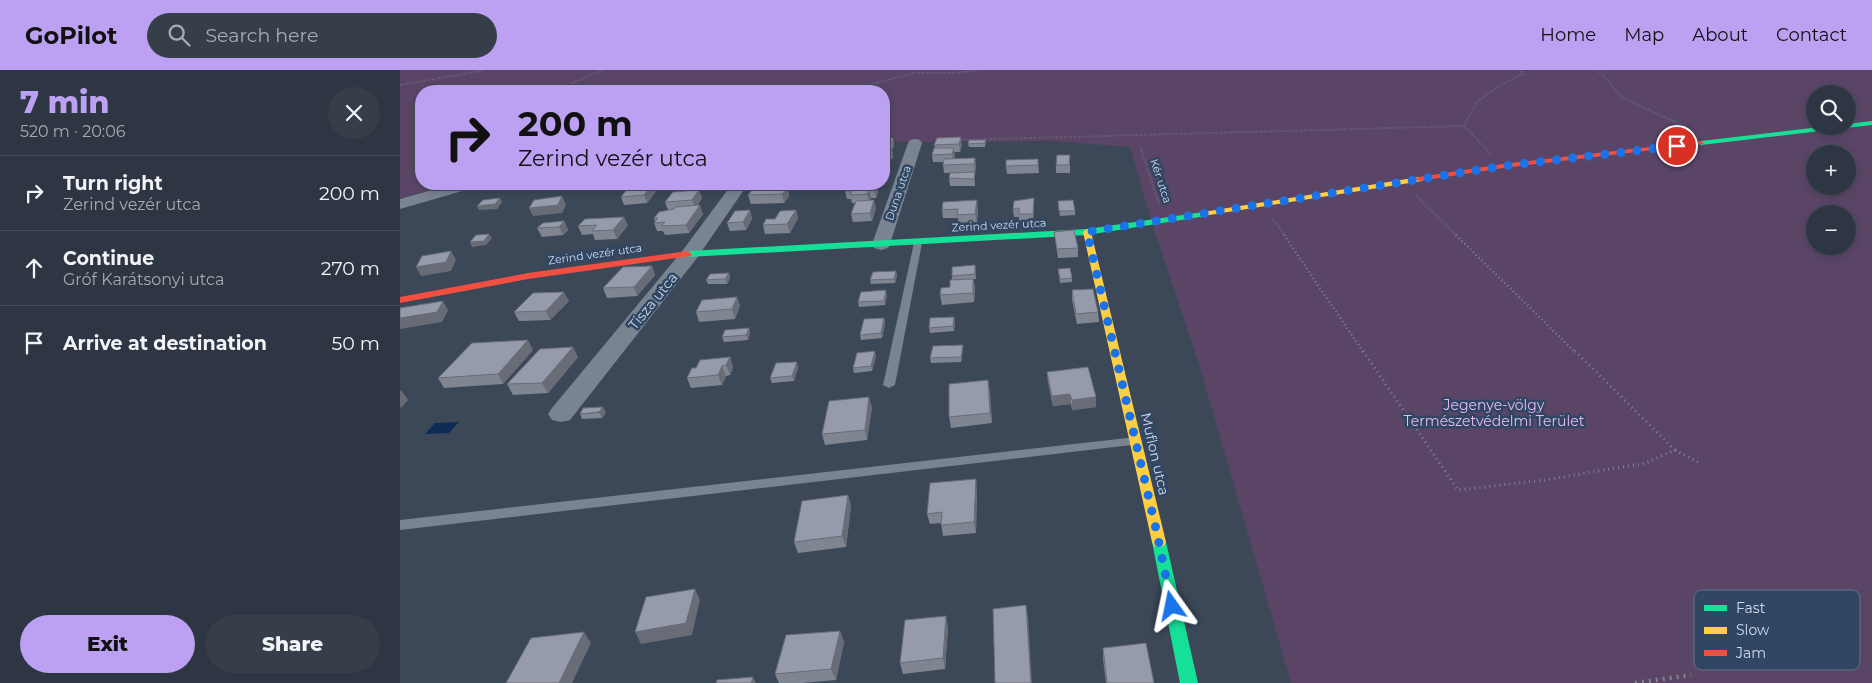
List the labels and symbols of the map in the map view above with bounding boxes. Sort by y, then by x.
pin [1656,125,1698,167]
street label: Kér utca [1147,157,1175,205]
street label: Duna utca [882,163,914,223]
street label: Zerind vezér utca [951,216,1047,234]
street label: Zerind vezér utca [547,240,643,268]
street label: Tisza utca [624,269,682,333]
park label: Jegenye-völgy Természetvédelmi Terület [1404,396,1585,430]
street label: Muflon utca [1137,411,1173,497]
position arrow [1145,579,1197,631]
legend [1694,590,1860,670]
text: Fast [1736,599,1766,617]
text: Slow [1736,621,1770,639]
text: Jam [1735,644,1766,662]

